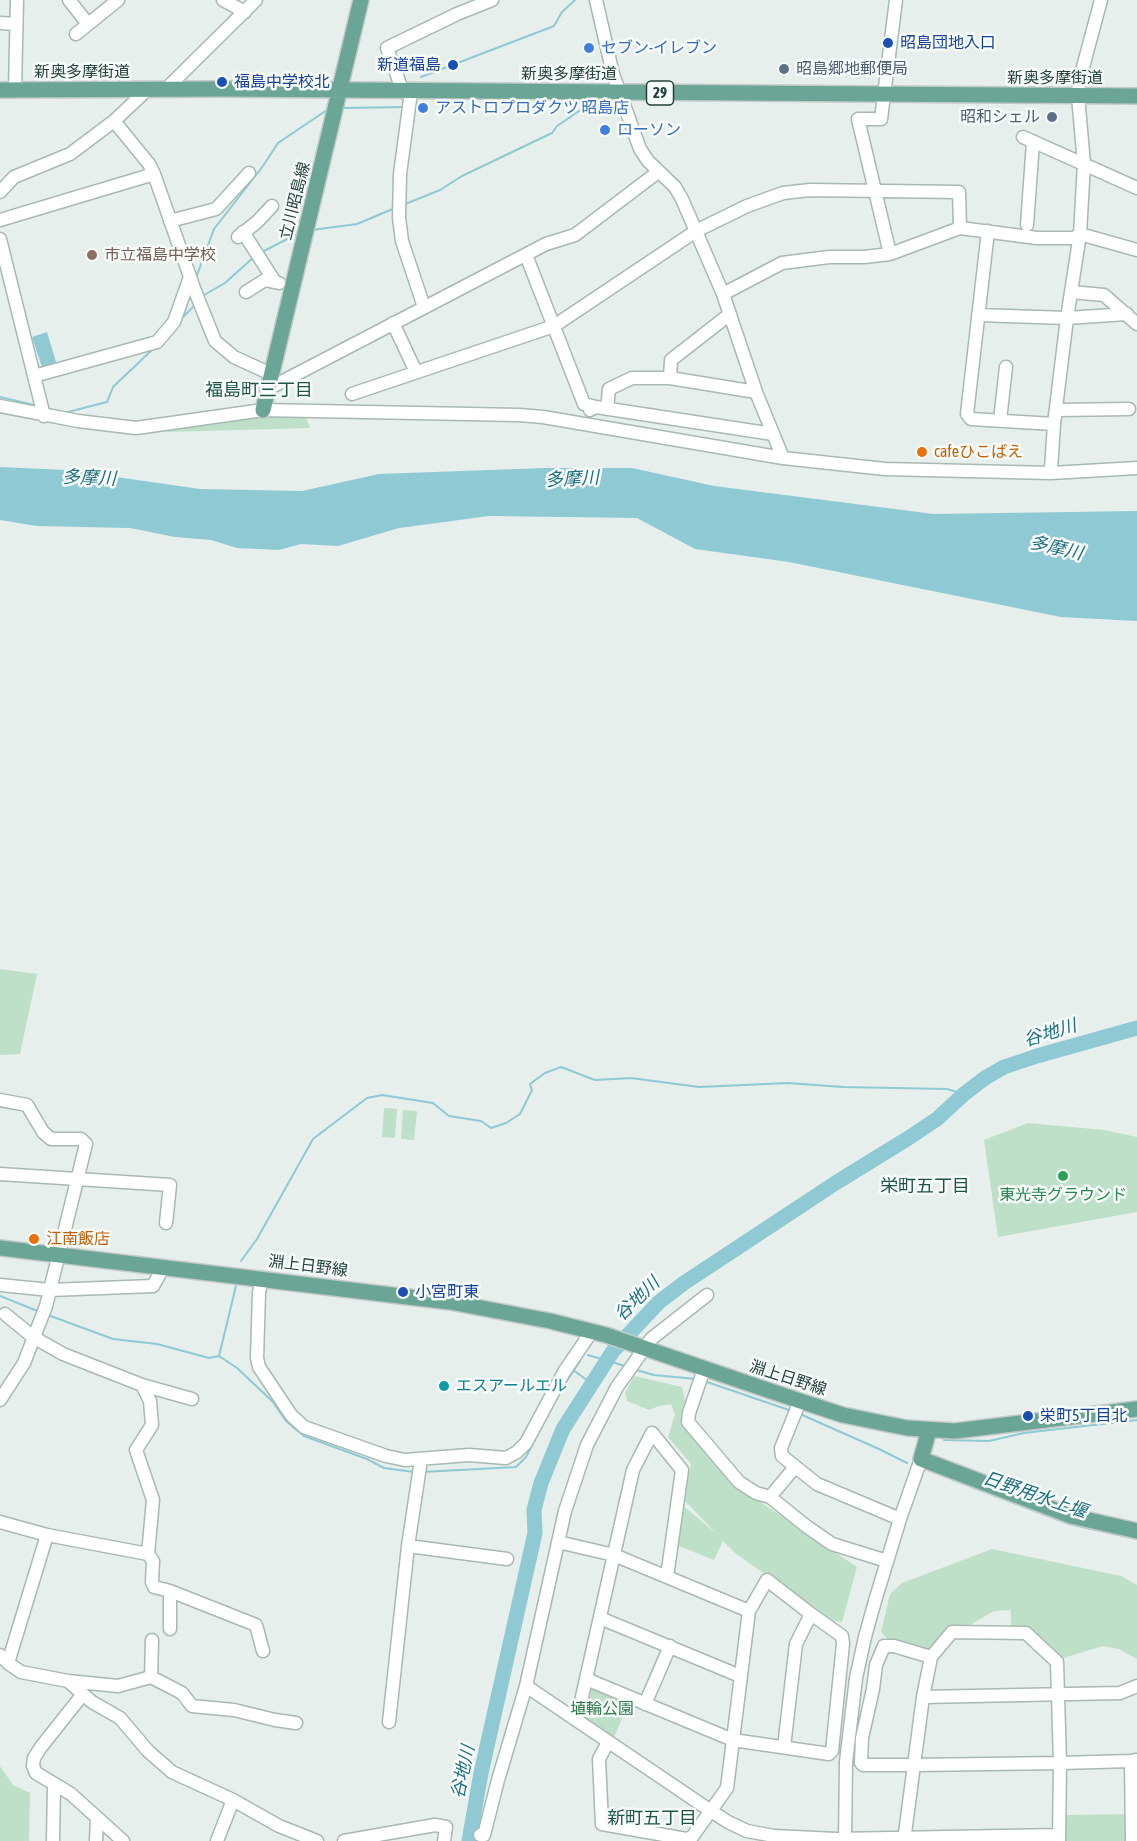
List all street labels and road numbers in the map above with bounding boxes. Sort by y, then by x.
street label: 新奥多摩街道 [34,62,130,82]
street label: 新奥多摩街道 [521,64,617,84]
street label: 新奥多摩街道 [1007,68,1103,88]
road number: 29 [646,81,674,105]
street label: 立川昭島線 [276,160,314,242]
street label: 淵上日野線 [267,1252,349,1280]
street label: 淵上日野線 [747,1357,829,1399]

